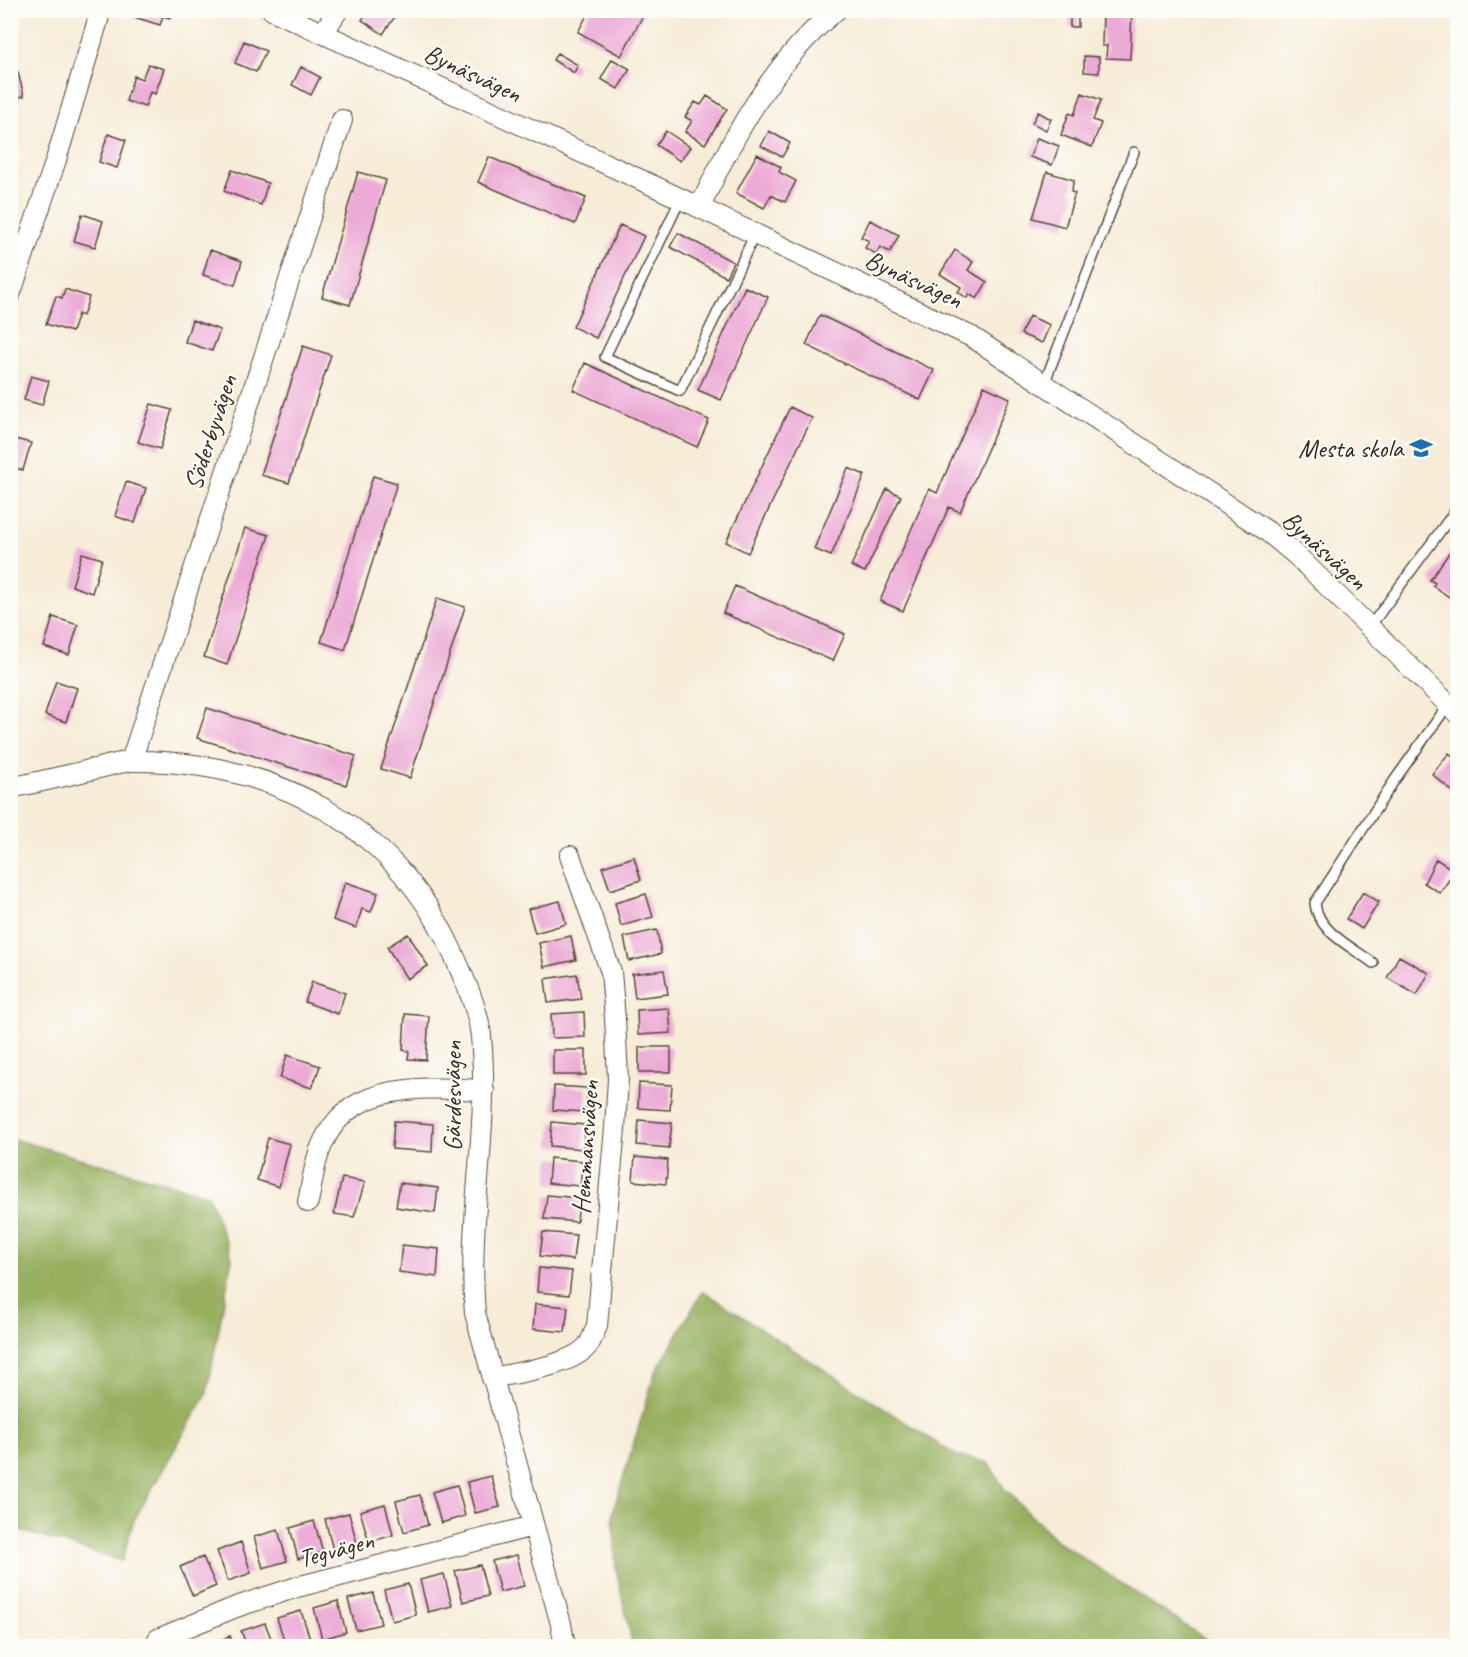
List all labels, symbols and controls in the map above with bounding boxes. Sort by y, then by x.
street label: Bynäsvägen [419,37,527,110]
street label: Bynäsvägen [860,243,968,316]
street label: Söderbyvägen [176,370,245,494]
place label: Mesta skola [1298,432,1405,465]
school or university icon: Mesta skola [1408,435,1434,461]
street label: Bynäsvägen [1275,503,1374,598]
street label: Gärdesvägen [436,1041,469,1151]
street label: Hemmansvägen [564,1079,607,1215]
street label: Tegvägen [295,1524,378,1575]

